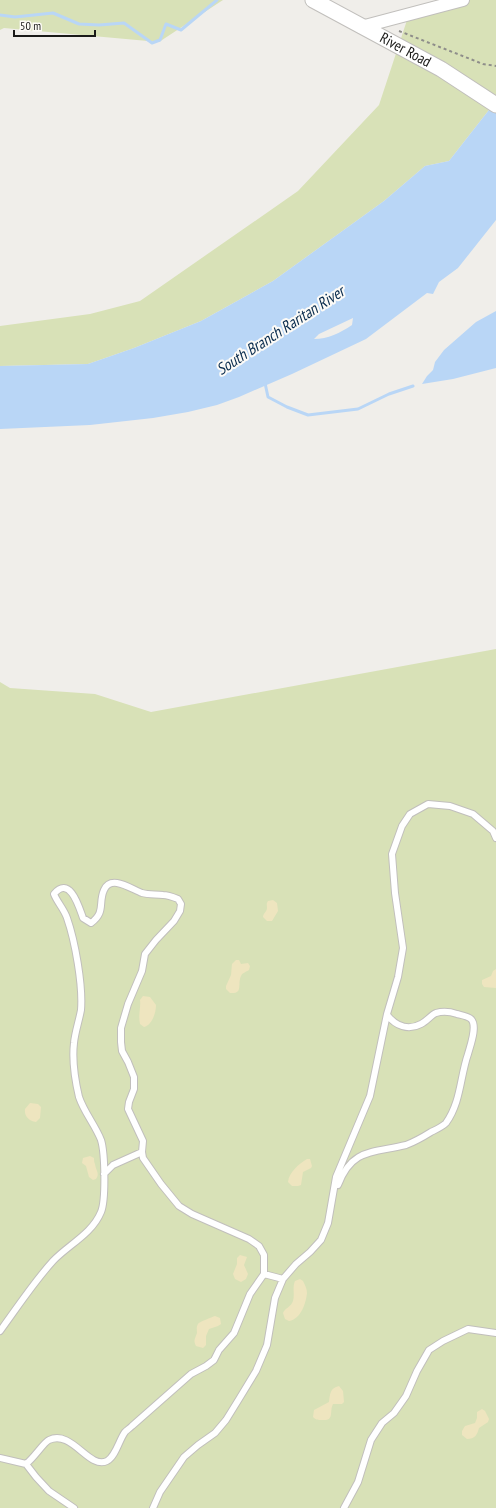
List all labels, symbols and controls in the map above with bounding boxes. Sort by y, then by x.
scale bar [14,12,95,38]
text: 50 m [20,18,41,33]
street label: River Road [377,28,435,71]
water label: South Branch Raritan River [212,280,350,379]

